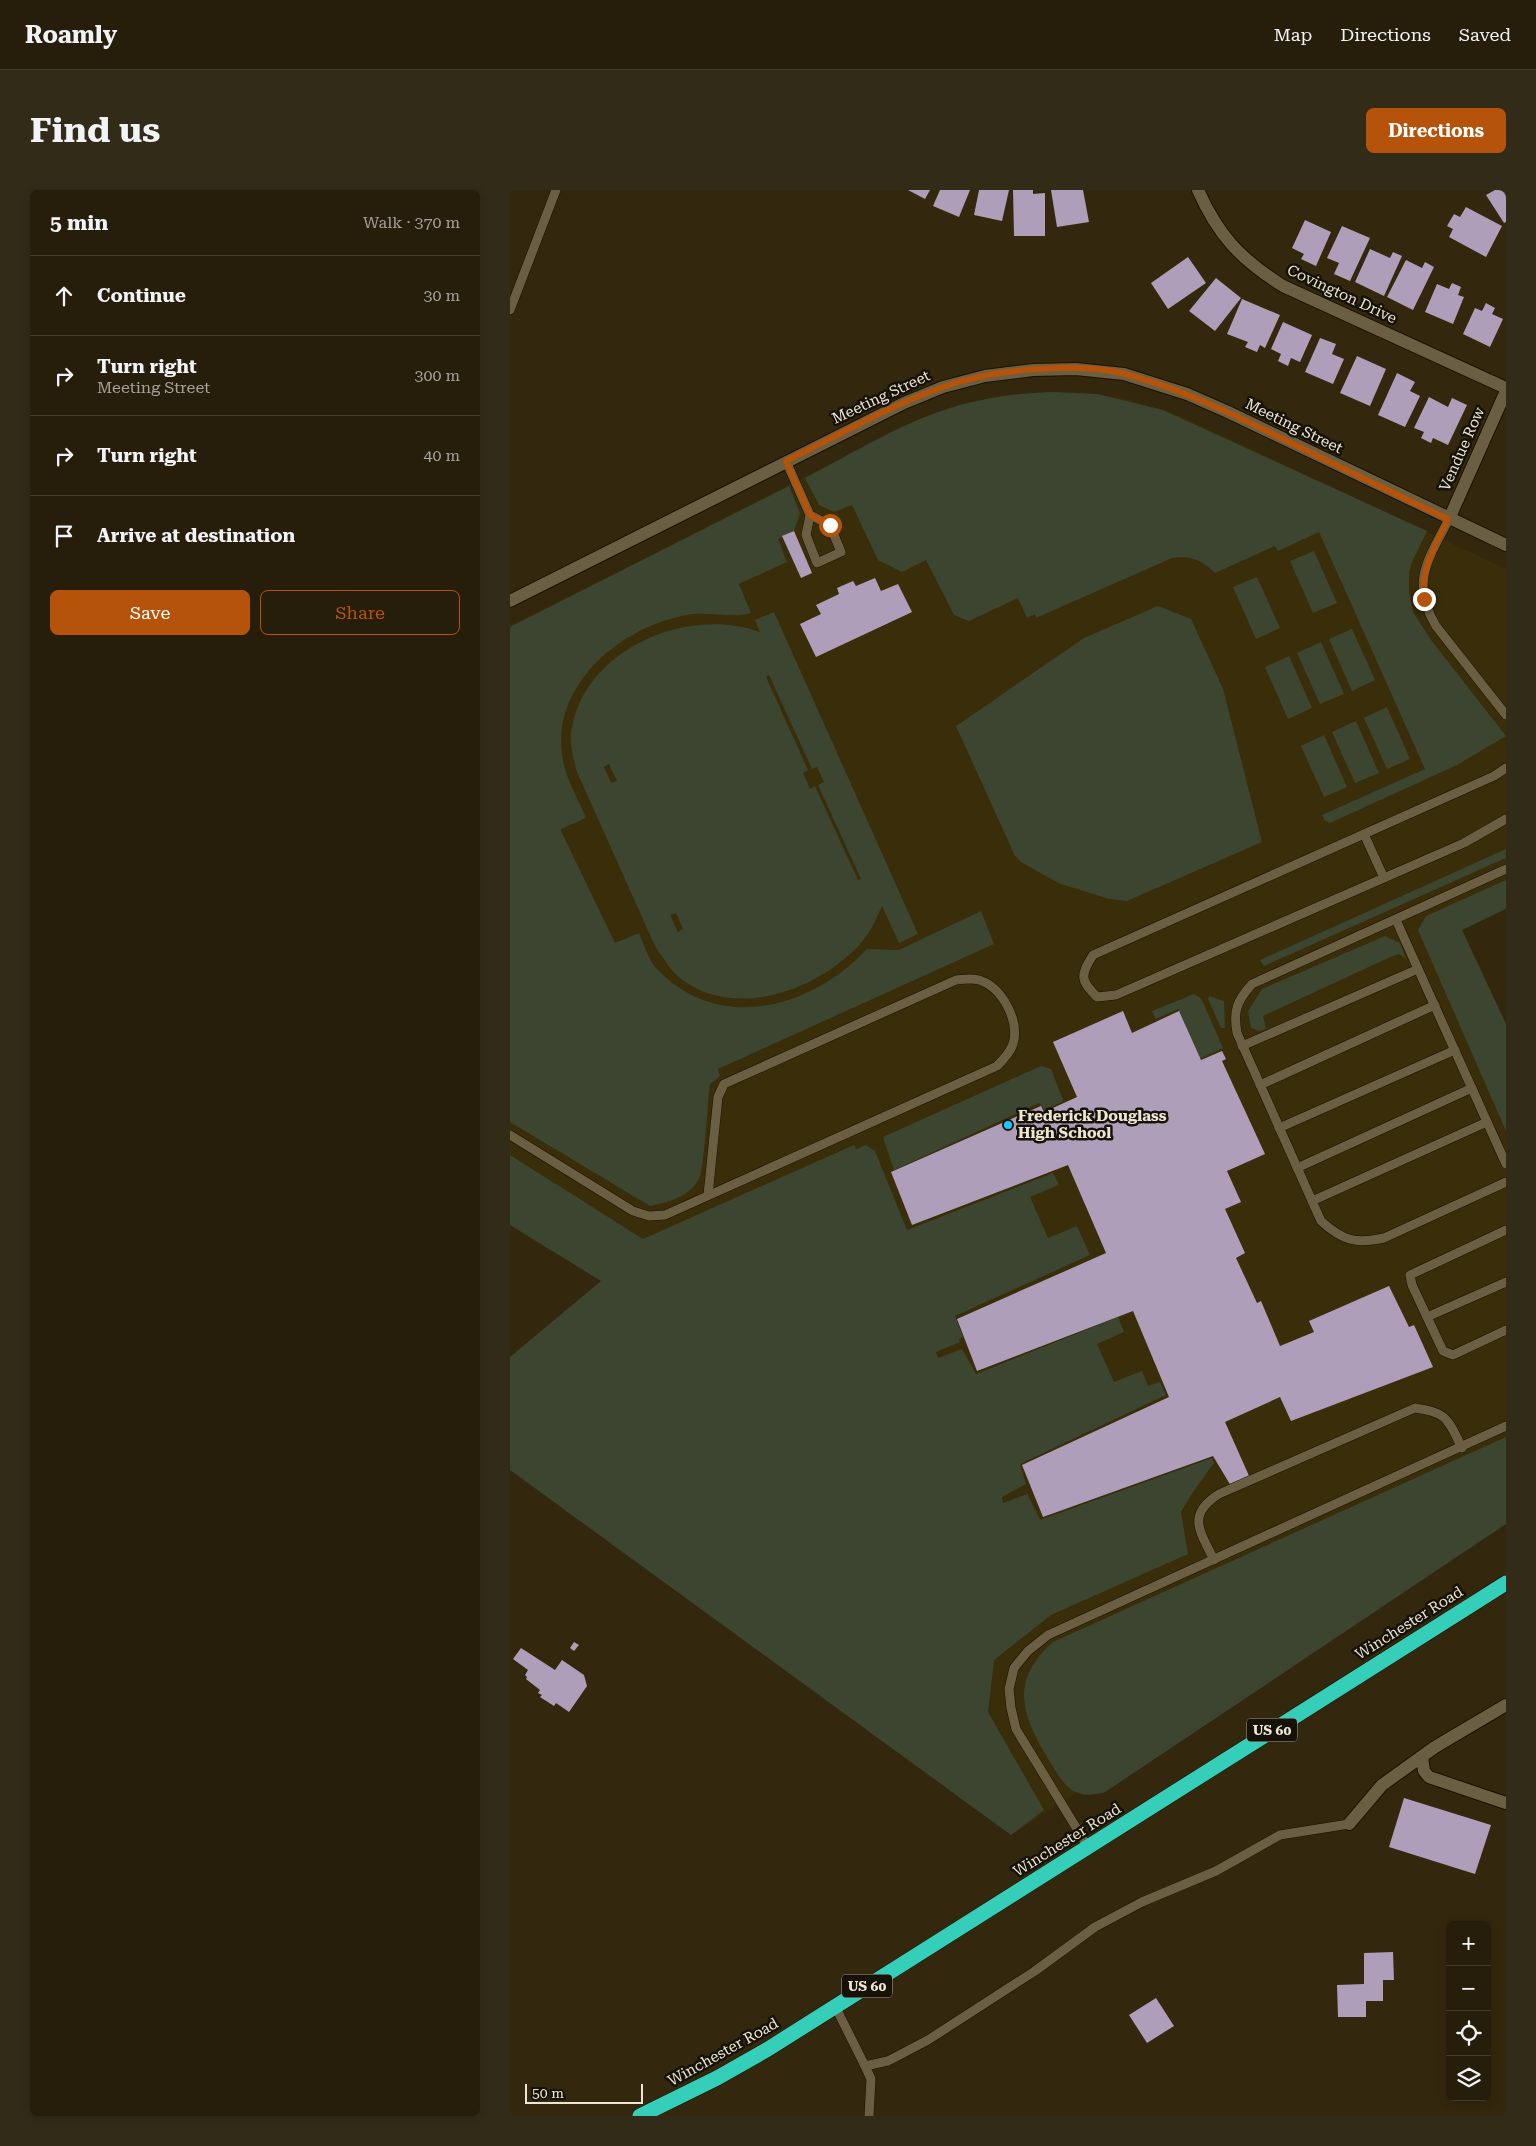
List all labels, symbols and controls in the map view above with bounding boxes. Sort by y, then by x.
text: Roamly [25,21,117,49]
text: Map [1274,24,1312,45]
text: Directions [1340,24,1431,45]
text: Saved [1459,24,1511,45]
button: Directions [1366,108,1506,153]
text: Find us [30,110,160,151]
text: 5 min [50,211,108,235]
text: Walk · 370 m [363,213,460,232]
street label: Covington Drive [1284,261,1400,327]
icon: ahead [50,282,78,310]
text: Continue [97,284,186,307]
text: 30 m [423,286,460,305]
text: Turn right [97,355,197,378]
icon: right [50,362,78,390]
text: 300 m [414,366,460,385]
street label: Meeting Street [829,366,933,428]
text: Meeting Street [97,378,210,397]
street label: Meeting Street [1242,395,1346,458]
street label: Vendue Row [1435,404,1489,494]
icon: right [50,442,78,470]
text: Turn right [97,444,197,467]
text: 40 m [423,446,460,465]
route start [819,514,842,537]
icon: arrive [50,522,78,550]
text: Arrive at destination [97,524,295,547]
route end [1413,588,1436,611]
button: Save [50,590,250,635]
button: Share [260,590,460,635]
place label: Frederick Douglass High School [1018,1107,1167,1142]
marker: Frederick Douglass High School [1002,1119,1014,1131]
street label: Winchester Road [1352,1582,1466,1663]
road number: US 60 [1247,1718,1297,1742]
street label: Winchester Road [1010,1799,1124,1880]
map controls [1446,1921,1491,2101]
button: + [1446,1921,1491,1966]
button: − [1446,1966,1491,2011]
road number: US 60 [842,1974,892,1998]
button: locate [1446,2011,1491,2056]
street label: Winchester Road [665,2014,782,2090]
button: layers [1446,2056,1491,2101]
scale bar [525,2081,642,2104]
text: 50 m [532,2085,564,2101]

